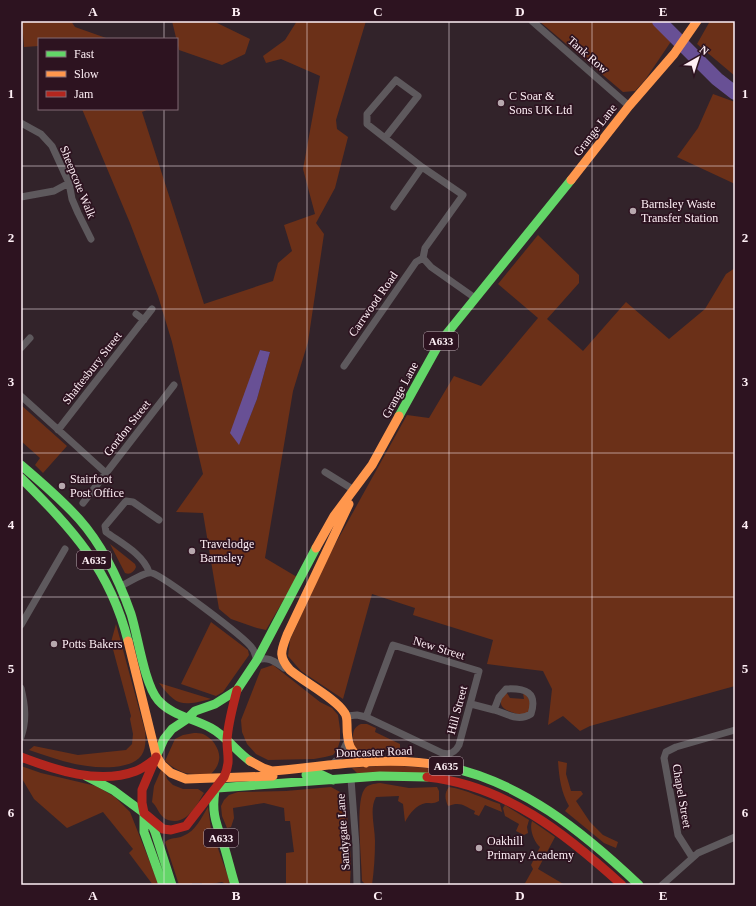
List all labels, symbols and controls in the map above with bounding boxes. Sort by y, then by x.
text: A [88,4,98,19]
text: B [232,4,241,19]
text: C [373,4,383,19]
text: D [515,4,525,19]
text: E [659,4,667,19]
street label: Tank Row [565,33,612,77]
legend [38,38,178,110]
north arrow [678,38,718,78]
text: N [697,43,711,57]
text: Fast [74,47,95,61]
text: Slow [74,67,99,81]
text: 1 [8,86,14,101]
text: 1 [742,86,748,101]
text: Jam [74,87,94,101]
place label: C Soar & Sons UK Ltd [509,89,572,117]
marker: C Soar & Sons UK Ltd [496,98,506,108]
street label: Grange Lane [570,101,620,159]
street label: Sheepcote Walk [57,144,99,220]
place label: Barnsley Waste Transfer Station [641,197,718,225]
marker: Barnsley Waste Transfer Station [628,206,638,216]
text: 2 [8,230,14,245]
text: 2 [742,230,748,245]
street label: Carrwood Road [345,269,401,339]
street label: Shaftesbury Street [59,328,125,407]
road number: A633 [424,332,458,350]
street label: Grange Lane [379,359,421,421]
text: 3 [8,374,15,389]
text: 3 [742,374,749,389]
street label: Gordon Street [101,397,154,459]
place label: Stairfoot Post Office [70,472,124,500]
marker: Stairfoot Post Office [57,481,67,491]
text: 4 [8,517,15,532]
text: 4 [742,517,749,532]
place label: Travelodge Barnsley [200,537,254,565]
marker: Travelodge Barnsley [187,546,197,556]
road number: A635 [77,551,111,569]
street label: New Street [411,633,467,663]
place label: Potts Bakers [62,637,123,651]
marker: Potts Bakers [49,639,59,649]
text: 5 [8,661,15,676]
text: 5 [742,661,749,676]
street label: Hill Street [444,684,470,736]
street label: Doncaster Road [335,744,413,760]
road number: A635 [429,757,463,775]
street label: Chapel Street [669,763,695,830]
street label: Sandygate Lane [333,793,353,871]
text: 6 [8,805,15,820]
text: 6 [742,805,749,820]
road number: A633 [204,829,238,847]
place label: Oakhill Primary Academy [487,834,574,862]
marker: Oakhill Primary Academy [474,843,484,853]
text: A [88,888,98,903]
text: B [232,888,241,903]
text: C [373,888,383,903]
text: D [515,888,525,903]
text: E [659,888,667,903]

